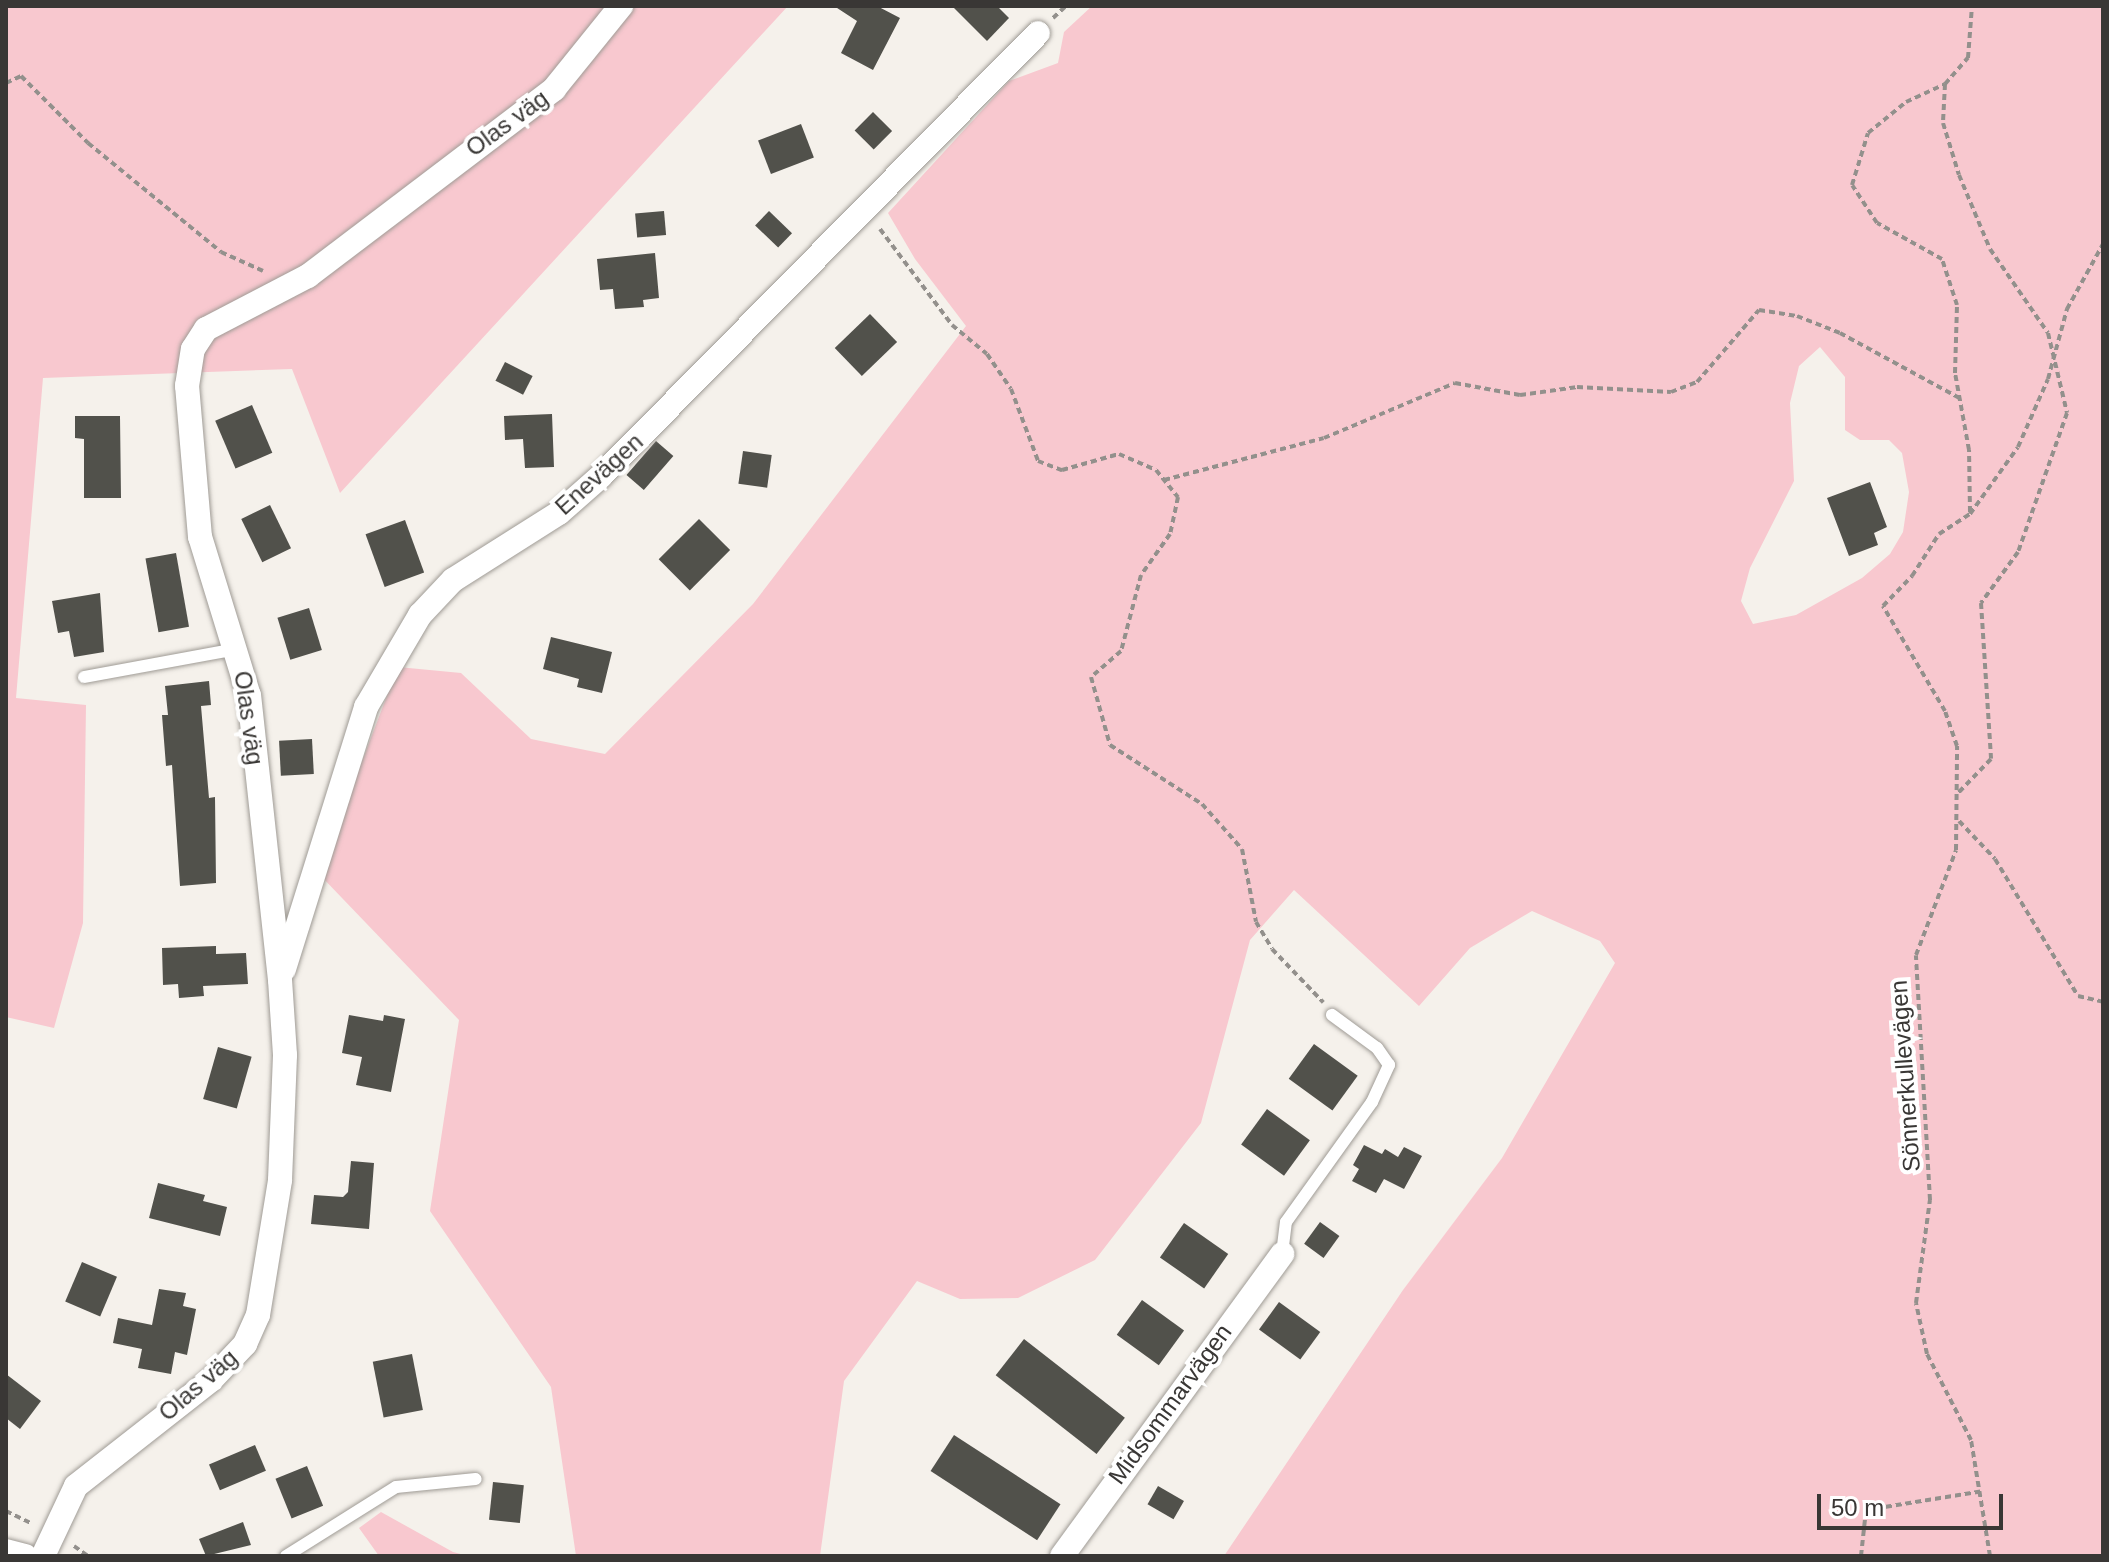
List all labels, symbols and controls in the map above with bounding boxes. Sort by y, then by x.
street label: Olas väg [460,84,554,162]
street label: Enevägen [549,427,649,521]
street label: Olas väg [228,669,270,767]
street label: Sönnerkullevägen [1884,979,1926,1173]
street label: Midsommarvägen [1102,1318,1238,1490]
street label: Olas väg [153,1343,243,1427]
scale bar [1821,1478,2007,1528]
text: 50 m [1831,1494,1884,1521]

